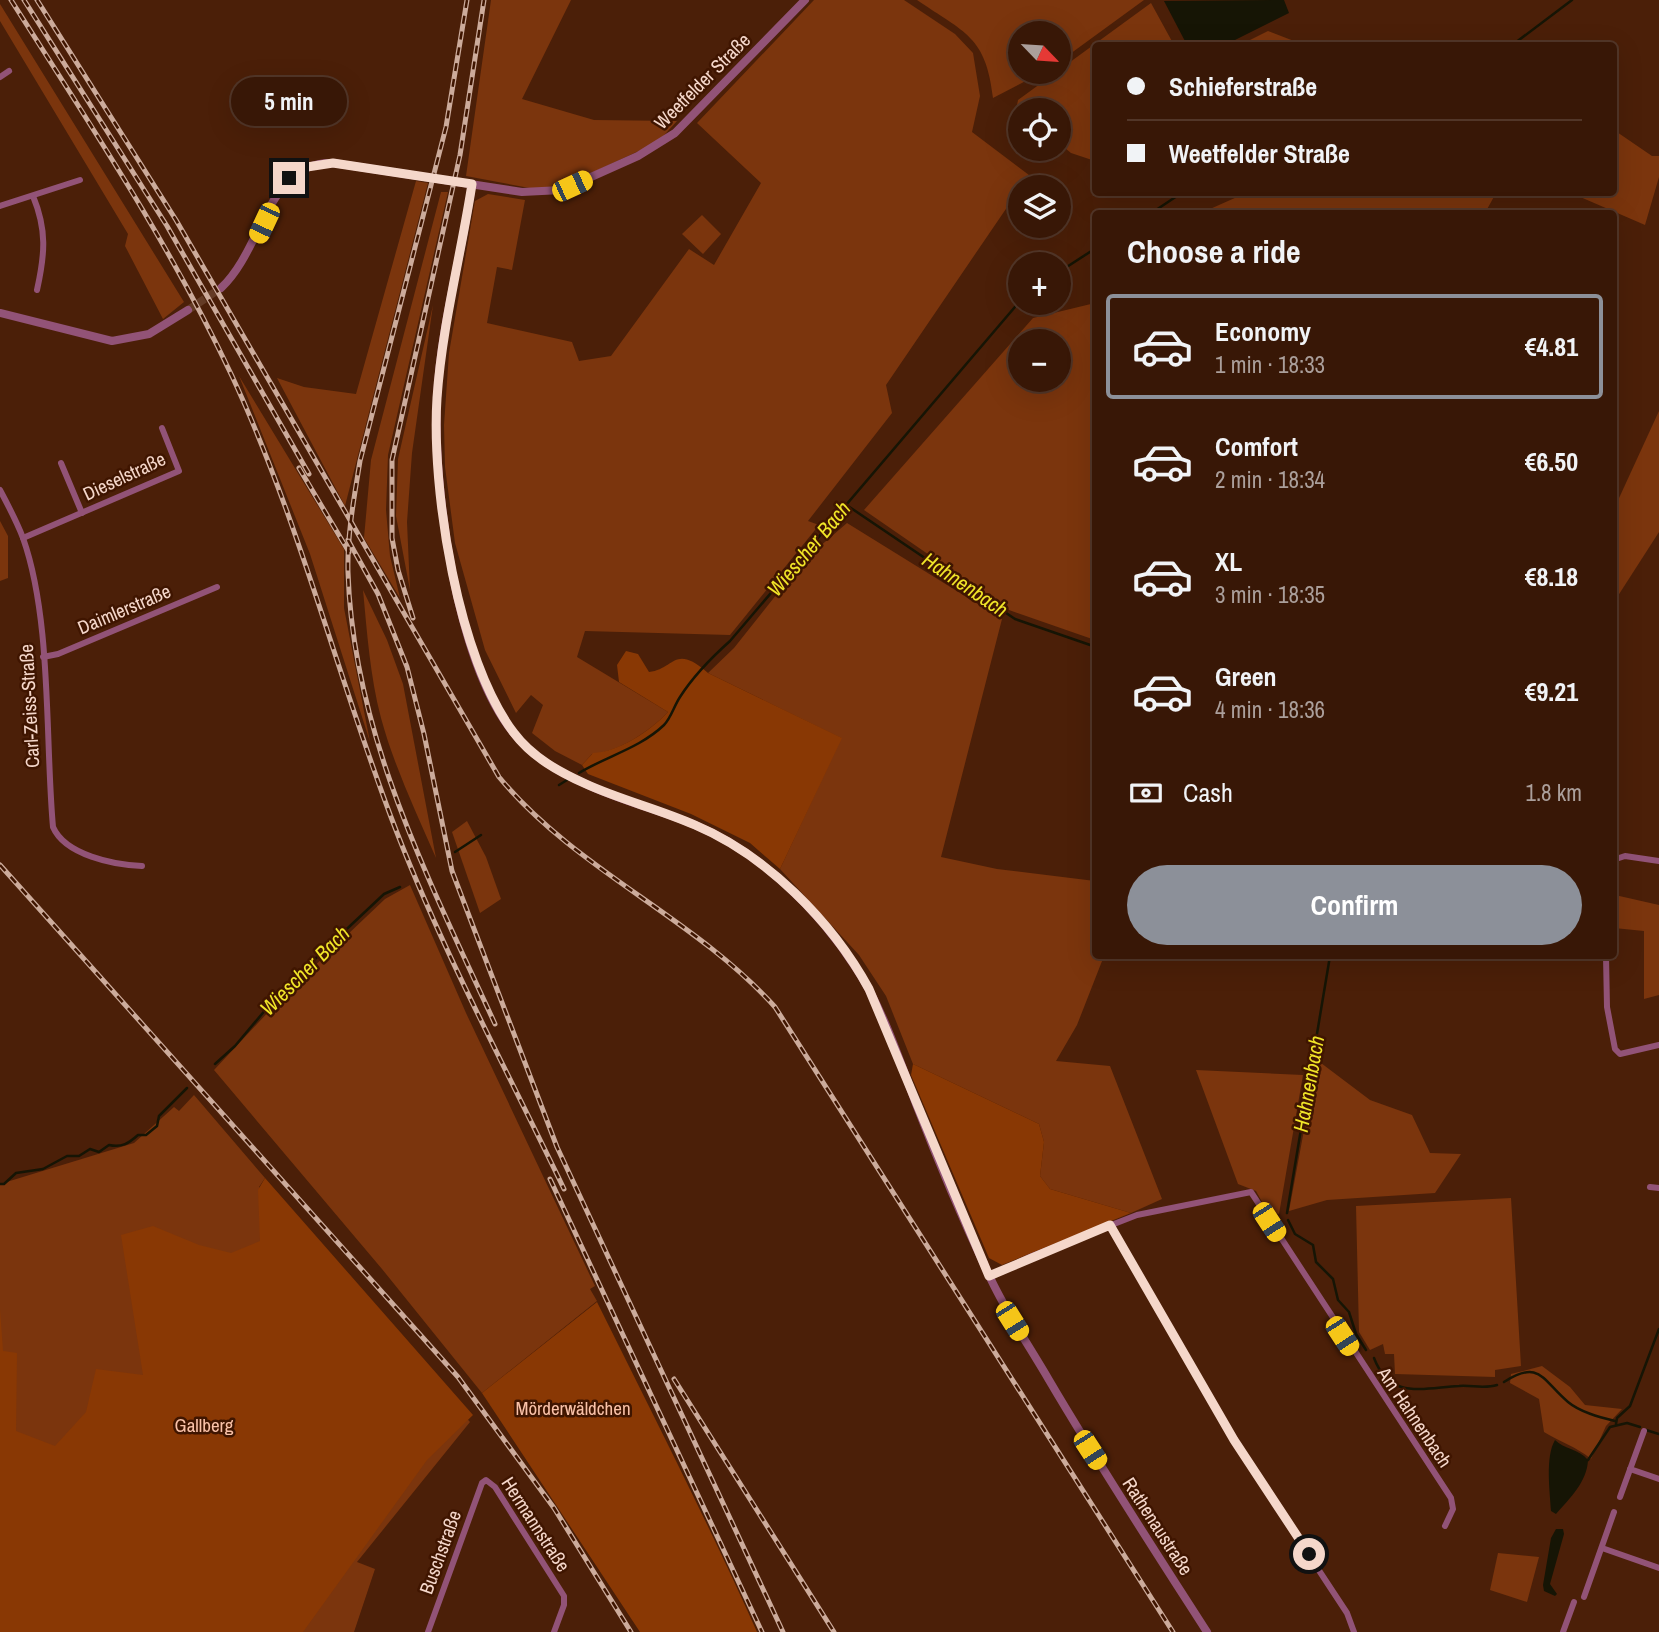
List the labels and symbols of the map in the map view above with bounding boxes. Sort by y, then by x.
north arrow [1008,21,1071,84]
street label: Weetfelder Straße [648,27,756,135]
callout: 5 min [231,76,347,125]
route end [273,162,305,194]
car [549,168,596,204]
car [246,200,283,246]
street label: Dieselstraße [78,446,170,506]
water label: Wiescher Bach [760,495,857,603]
water label: Hahnenbach [917,545,1014,624]
street label: Daimlerstraße [73,578,175,640]
street label: Carl-Zeiss-Straße [13,644,45,768]
water label: Wiescher Bach [253,919,356,1022]
water label: Hahnenbach [1286,1033,1331,1135]
car [1249,1199,1290,1245]
car [992,1298,1033,1344]
car [1322,1313,1363,1359]
street label: Am Hahnenbach [1371,1361,1458,1472]
park label: Mörderwäldchen [515,1395,631,1421]
park label: Gallberg [175,1412,234,1438]
car [1070,1427,1111,1473]
street label: Hermannstraße [496,1472,576,1576]
street label: Rathenaustraße [1117,1472,1199,1580]
street label: Buschstraße [413,1506,467,1598]
route start [1293,1538,1325,1570]

